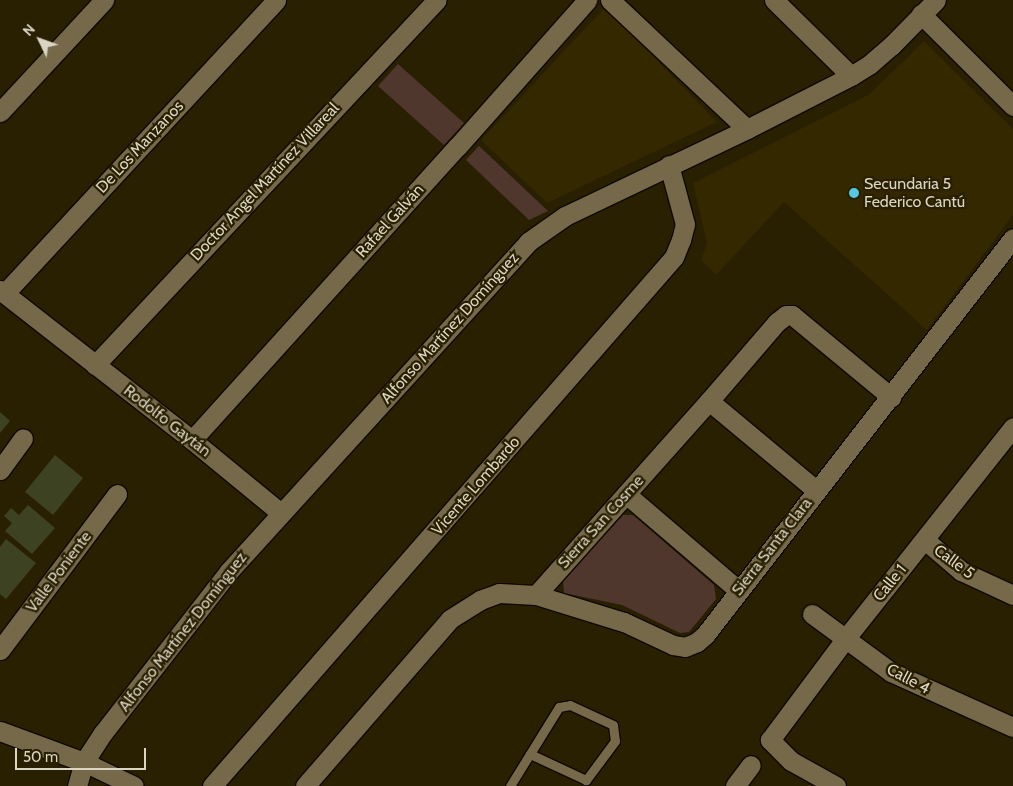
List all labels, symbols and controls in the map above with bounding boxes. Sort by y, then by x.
north arrow [15,15,65,65]
text: N [19,20,39,40]
street label: De Los Manzanos [92,97,188,197]
street label: Doctor Angel Martínez Villareal [187,99,343,265]
place label: Secundaria 5 Federico Cantú [864,174,965,212]
street label: Rafael Galván [352,180,428,262]
marker: Secundaria 5 Federico Cantú [848,187,860,199]
street label: Alfonso Martínez Domínguez [377,248,523,408]
street label: Rodolfo Gaytán [120,381,214,461]
street label: Vicente Lombardo [428,433,524,539]
street label: Sierra San Cosme [554,471,648,573]
street label: Sierra Santa Clara [728,494,816,600]
street label: Valle Poniente [22,528,96,616]
street label: Calle 5 [930,541,978,583]
street label: Alfonso Martínez Domínguez [115,549,251,715]
street label: Calle 1 [869,561,911,605]
street label: Calle 4 [883,660,933,698]
scale bar [18,738,149,770]
text: 50 m [23,748,58,766]

